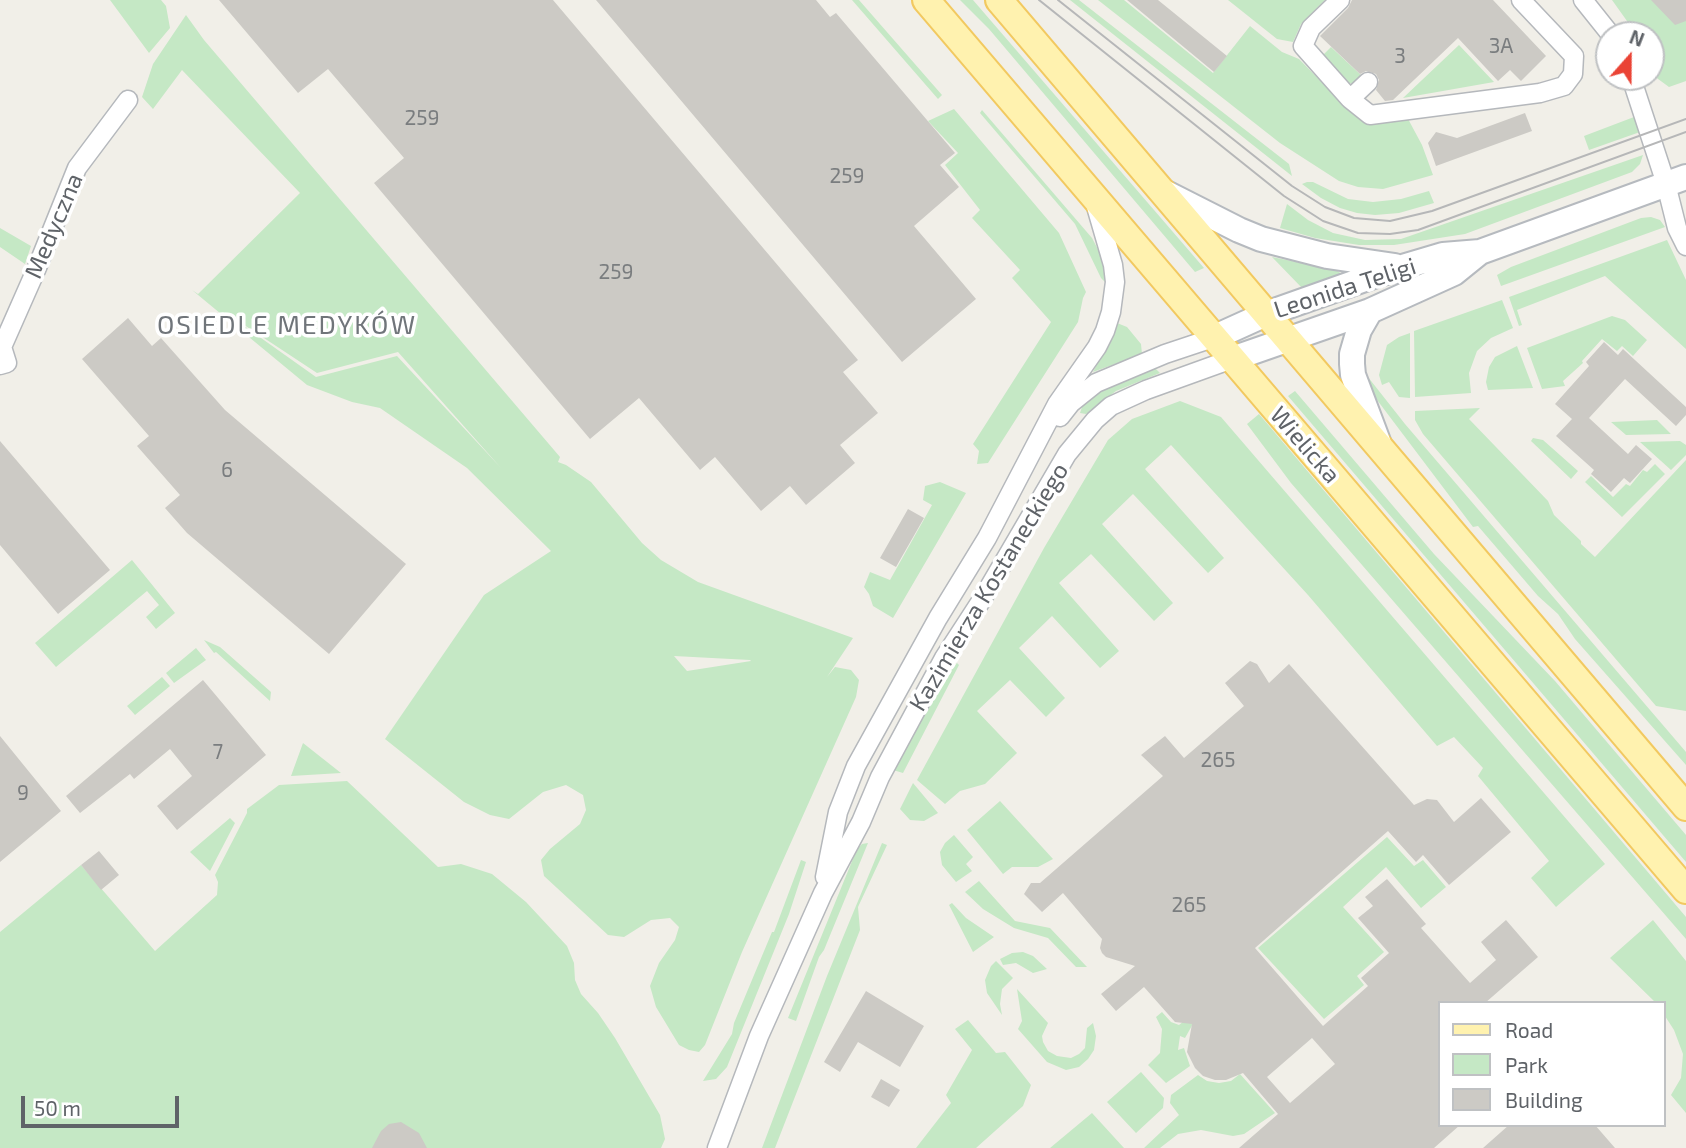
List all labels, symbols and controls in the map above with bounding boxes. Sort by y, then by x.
north arrow [1595,21,1665,91]
text: N [1626,25,1648,51]
house number: 3A [1489,33,1513,59]
house number: 3 [1394,43,1406,69]
house number: 259 [404,105,440,131]
house number: 259 [829,163,865,189]
street label: Medyczna [19,169,89,283]
street label: Leonida Teligi [1270,252,1420,324]
house number: 259 [598,259,634,285]
district label: OSIEDLE MEDYKÓW [159,309,415,341]
street label: Wielicka [1264,401,1346,489]
house number: 6 [221,457,233,483]
street label: Kazimierza Kostaneckiego [903,458,1075,716]
house number: 7 [213,739,223,765]
house number: 265 [1200,747,1236,773]
house number: 9 [17,780,29,806]
house number: 265 [1171,892,1207,918]
legend [1438,1001,1665,1127]
text: Road [1505,1017,1553,1042]
text: Park [1505,1052,1548,1077]
scale bar [24,1082,182,1126]
text: Building [1505,1087,1583,1112]
text: 50 m [34,1095,81,1120]

